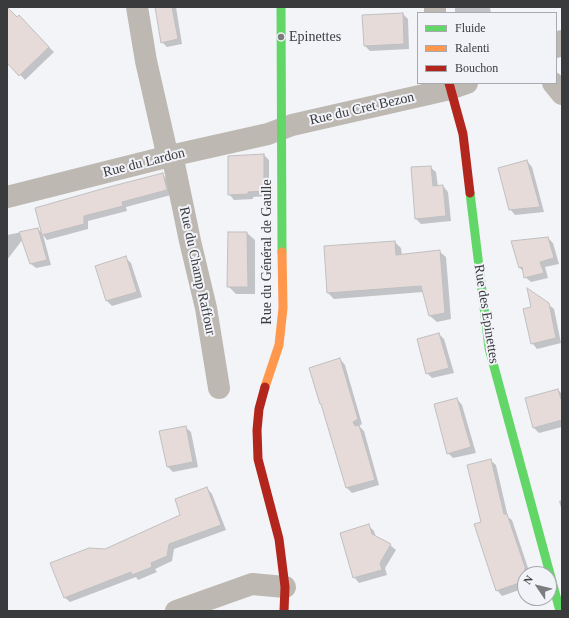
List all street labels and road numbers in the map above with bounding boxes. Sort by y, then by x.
street label: Rue du Cret Bezon [308,89,416,129]
street label: Rue du Lardon [101,145,187,181]
street label: Rue du Général de Gaulle [259,179,275,325]
street label: Rue du Champ Raffour [175,205,219,337]
street label: Rue des Epinettes [470,263,502,365]

